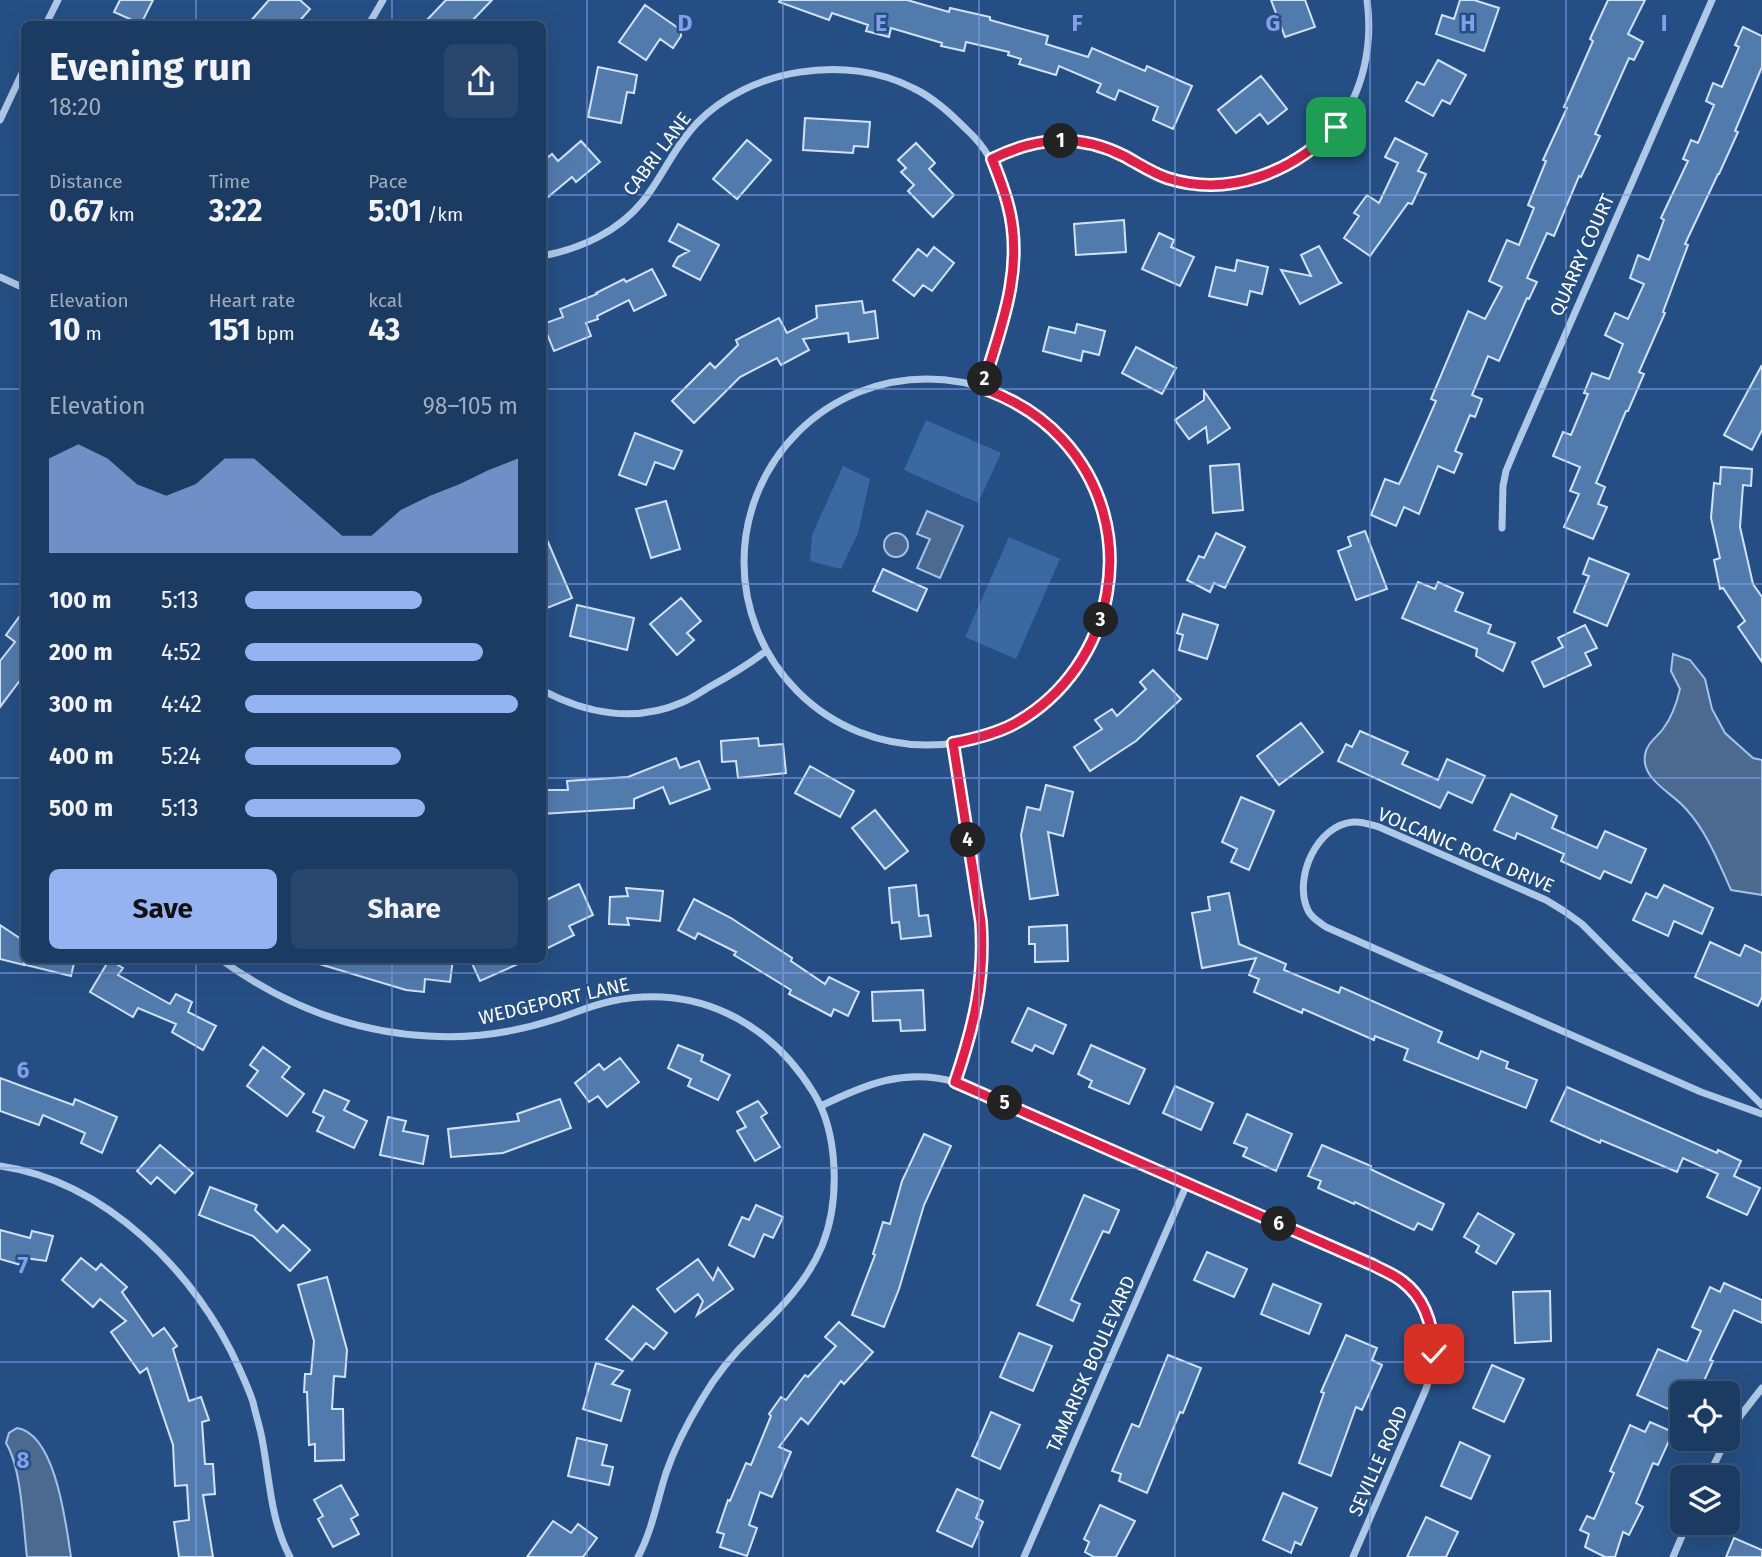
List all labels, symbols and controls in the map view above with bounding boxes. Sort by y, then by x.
text: D [678,9,693,37]
text: E [875,9,887,37]
text: F [1071,9,1083,37]
text: G [1266,9,1280,37]
text: H [1460,9,1476,37]
text: I [1661,9,1667,37]
text: Evening run [49,44,252,90]
button: share [444,44,518,118]
text: 18:20 [49,93,101,121]
pin [1306,97,1366,157]
street label: CABRI LANE [618,108,696,200]
icon: arrive [1317,108,1355,146]
pin: 1 [1044,124,1078,158]
text: 1 [1056,129,1065,152]
text: Distance [49,170,123,193]
text: Time [209,170,250,193]
text: Pace [368,170,408,193]
street label: QUARRY COURT [1545,190,1619,320]
text: 0.67 [49,193,104,229]
text: 3:22 [209,193,262,229]
text: 5:01 [368,193,422,229]
text: km [104,203,135,226]
text: /km [422,203,463,226]
text: Elevation [49,289,129,312]
text: Heart rate [209,289,295,312]
text: kcal [368,289,403,312]
text: 10 [49,312,80,348]
text: 151 [209,312,251,348]
text: 43 [368,312,400,348]
text: m [80,322,102,345]
text: bpm [251,322,295,345]
pin: 2 [968,362,1002,396]
text: 2 [980,367,989,390]
text: Elevation [49,392,145,420]
text: 98–105 m [423,392,518,420]
text: 100 m [49,586,111,614]
text: 5:13 [161,586,199,614]
pin: 3 [1084,602,1118,638]
text: 3 [1096,608,1105,631]
text: 200 m [49,638,113,666]
text: 4:52 [161,638,201,666]
text: 300 m [49,690,113,718]
text: 4:42 [161,690,202,718]
text: 400 m [49,742,114,770]
text: 5:24 [161,742,201,770]
text: 500 m [49,794,113,822]
text: 5:13 [161,794,199,822]
street label: VOLCANIC ROCK DRIVE [1374,802,1558,898]
pin: 4 [950,822,986,858]
text: 4 [962,828,973,851]
button: Save [49,869,277,949]
button: Share [291,869,518,949]
street label: WEDGEPORT LANE [476,972,632,1030]
text: 6 [17,1056,30,1084]
pin: 5 [988,1086,1023,1120]
text: 5 [999,1091,1010,1114]
pin: 6 [1262,1206,1296,1242]
text: 6 [1273,1212,1284,1235]
text: 7 [18,1251,29,1279]
street label: TAMARISK BOULEVARD [1042,1272,1140,1456]
pin [1404,1324,1464,1384]
icon: check [1415,1335,1453,1373]
map controls [1670,1381,1740,1535]
button: locate [1670,1381,1740,1451]
street label: SEVILLE ROAD [1343,1402,1413,1520]
text: 8 [16,1446,30,1474]
button: layers [1670,1465,1740,1535]

